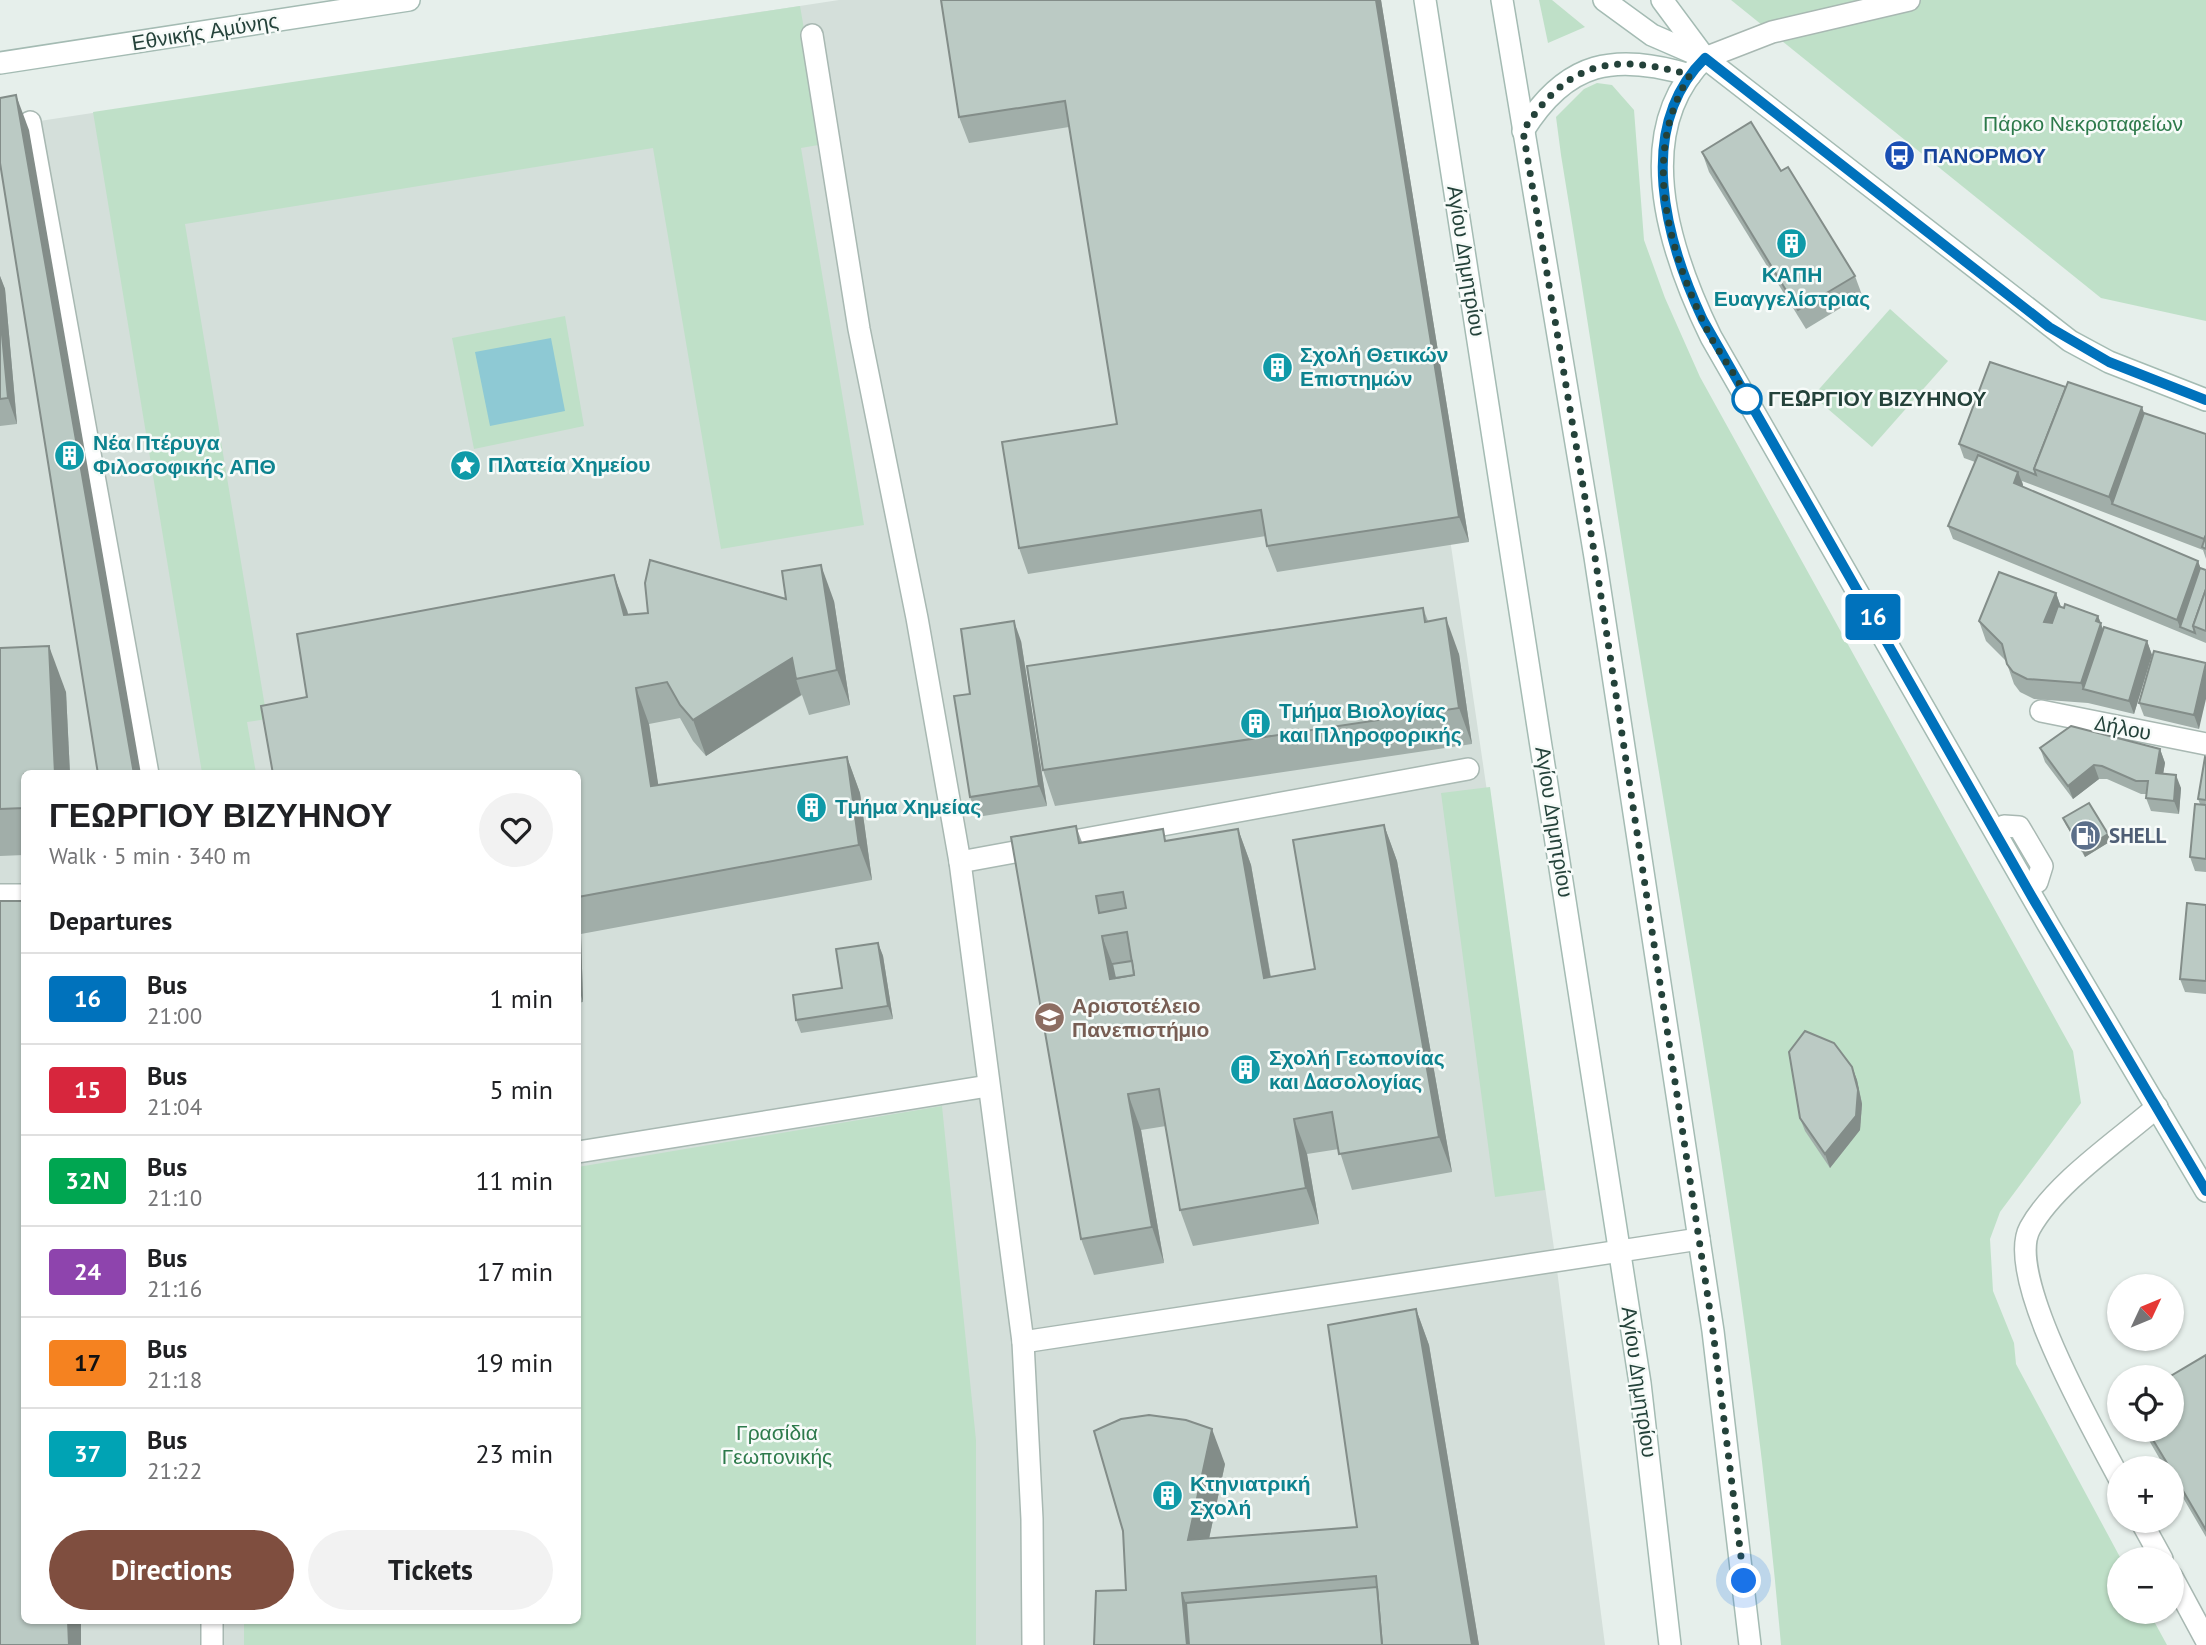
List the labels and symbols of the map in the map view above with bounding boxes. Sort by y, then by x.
street label: Εθνικής Αμύνης [130,7,280,56]
park label: Πάρκο Νεκροταφείων [1983,110,2183,137]
bus stop icon: ΠΑΝΟΡΜΟΥ [1883,139,1917,173]
place label: ΠΑΝΟΡΜΟΥ [1923,142,2046,169]
street label: Αγίου Δημητρίου [1441,183,1492,338]
building icon: ΚΑΠΗ Ευαγγελίστριας [1775,226,1809,260]
place label: ΚΑΠΗ Ευαγγελίστριας [1714,261,1870,312]
place label: Σχολή Θετικών Επιστημών [1300,341,1449,392]
building icon: Σχολή Θετικών Επιστημών [1260,350,1294,384]
marker: ΓΕΩΡΓΙΟΥ ΒΙΖΥΗΝΟΥ [1732,384,1762,414]
place label: ΓΕΩΡΓΙΟΥ ΒΙΖΥΗΝΟΥ [1768,385,1986,412]
place label: Νέα Πτέρυγα Φιλοσοφικής ΑΠΘ [93,429,276,480]
building icon: Νέα Πτέρυγα Φιλοσοφικής ΑΠΘ [53,438,87,472]
place icon: Πλατεία Χημείου [448,448,482,482]
place label: Πλατεία Χημείου [488,451,651,478]
line badge: 16 [1842,594,1904,640]
place label: Τμήμα Βιολογίας και Πληροφορικής [1279,697,1462,748]
building icon: Τμήμα Βιολογίας και Πληροφορικής [1239,706,1273,740]
street label: Δήλου [2093,709,2154,746]
street label: Αγίου Δημητρίου [1529,744,1580,899]
building icon: Τμήμα Χημείας [795,790,829,824]
place label: Τμήμα Χημείας [835,793,981,820]
fuel station icon: SHELL [2069,819,2103,853]
place label: SHELL [2109,822,2167,849]
place label: Αριστοτέλειο Πανεπιστήμιο [1072,992,1209,1043]
school or university icon: Αριστοτέλειο Πανεπιστήμιο [1032,1001,1066,1035]
place label: Σχολή Γεωπονίας και Δασολογίας [1269,1044,1445,1095]
building icon: Σχολή Γεωπονίας και Δασολογίας [1229,1053,1263,1087]
north arrow [2107,1274,2184,1351]
street label: Αγίου Δημητρίου [1616,1305,1663,1459]
park label: Γρασίδια Γεωπονικής [722,1419,832,1470]
place label: Κτηνιατρική Σχολή [1190,1470,1311,1521]
building icon: Κτηνιατρική Σχολή [1150,1479,1184,1513]
your location [1726,1563,1761,1598]

